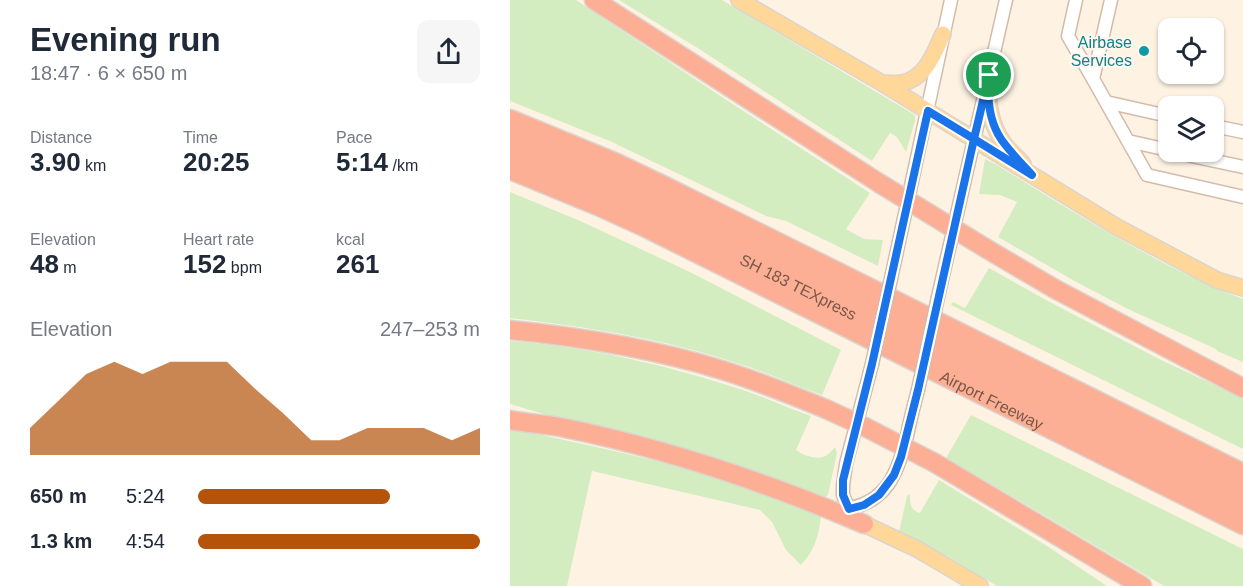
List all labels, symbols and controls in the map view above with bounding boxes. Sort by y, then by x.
map controls [1158,18,1224,162]
button: locate [1158,18,1224,84]
button: share [417,20,480,83]
text: Evening run [30,21,221,58]
place label: Airbase Services [1071,34,1132,69]
marker: Airbase Services [1137,44,1151,58]
pin [963,49,1014,100]
icon: arrive [972,58,1005,91]
text: 18:47 · 6 × 650 m [30,62,187,84]
button: layers [1158,96,1224,162]
text: Distance [30,129,92,146]
text: Time [183,129,218,146]
text: Pace [336,129,372,146]
text: 3.90 [30,147,81,177]
text: 20:25 [183,147,250,177]
text: 5:14 [336,147,388,177]
text: km [81,157,106,174]
text: /km [388,157,418,174]
text: Elevation [30,231,96,248]
text: Heart rate [183,231,254,248]
text: kcal [336,231,364,248]
text: 48 [30,249,59,279]
text: 152 [183,249,226,279]
text: 261 [336,249,379,279]
street label: SH 183 TEXpress [737,251,859,323]
text: m [59,259,77,276]
text: bpm [226,259,262,276]
text: Elevation [30,318,112,340]
text: 247–253 m [380,318,480,340]
street label: Airport Freeway [937,367,1046,433]
text: 650 m [30,485,87,507]
text: 5:24 [126,485,165,507]
text: 1.3 km [30,530,92,552]
text: 4:54 [126,530,165,552]

